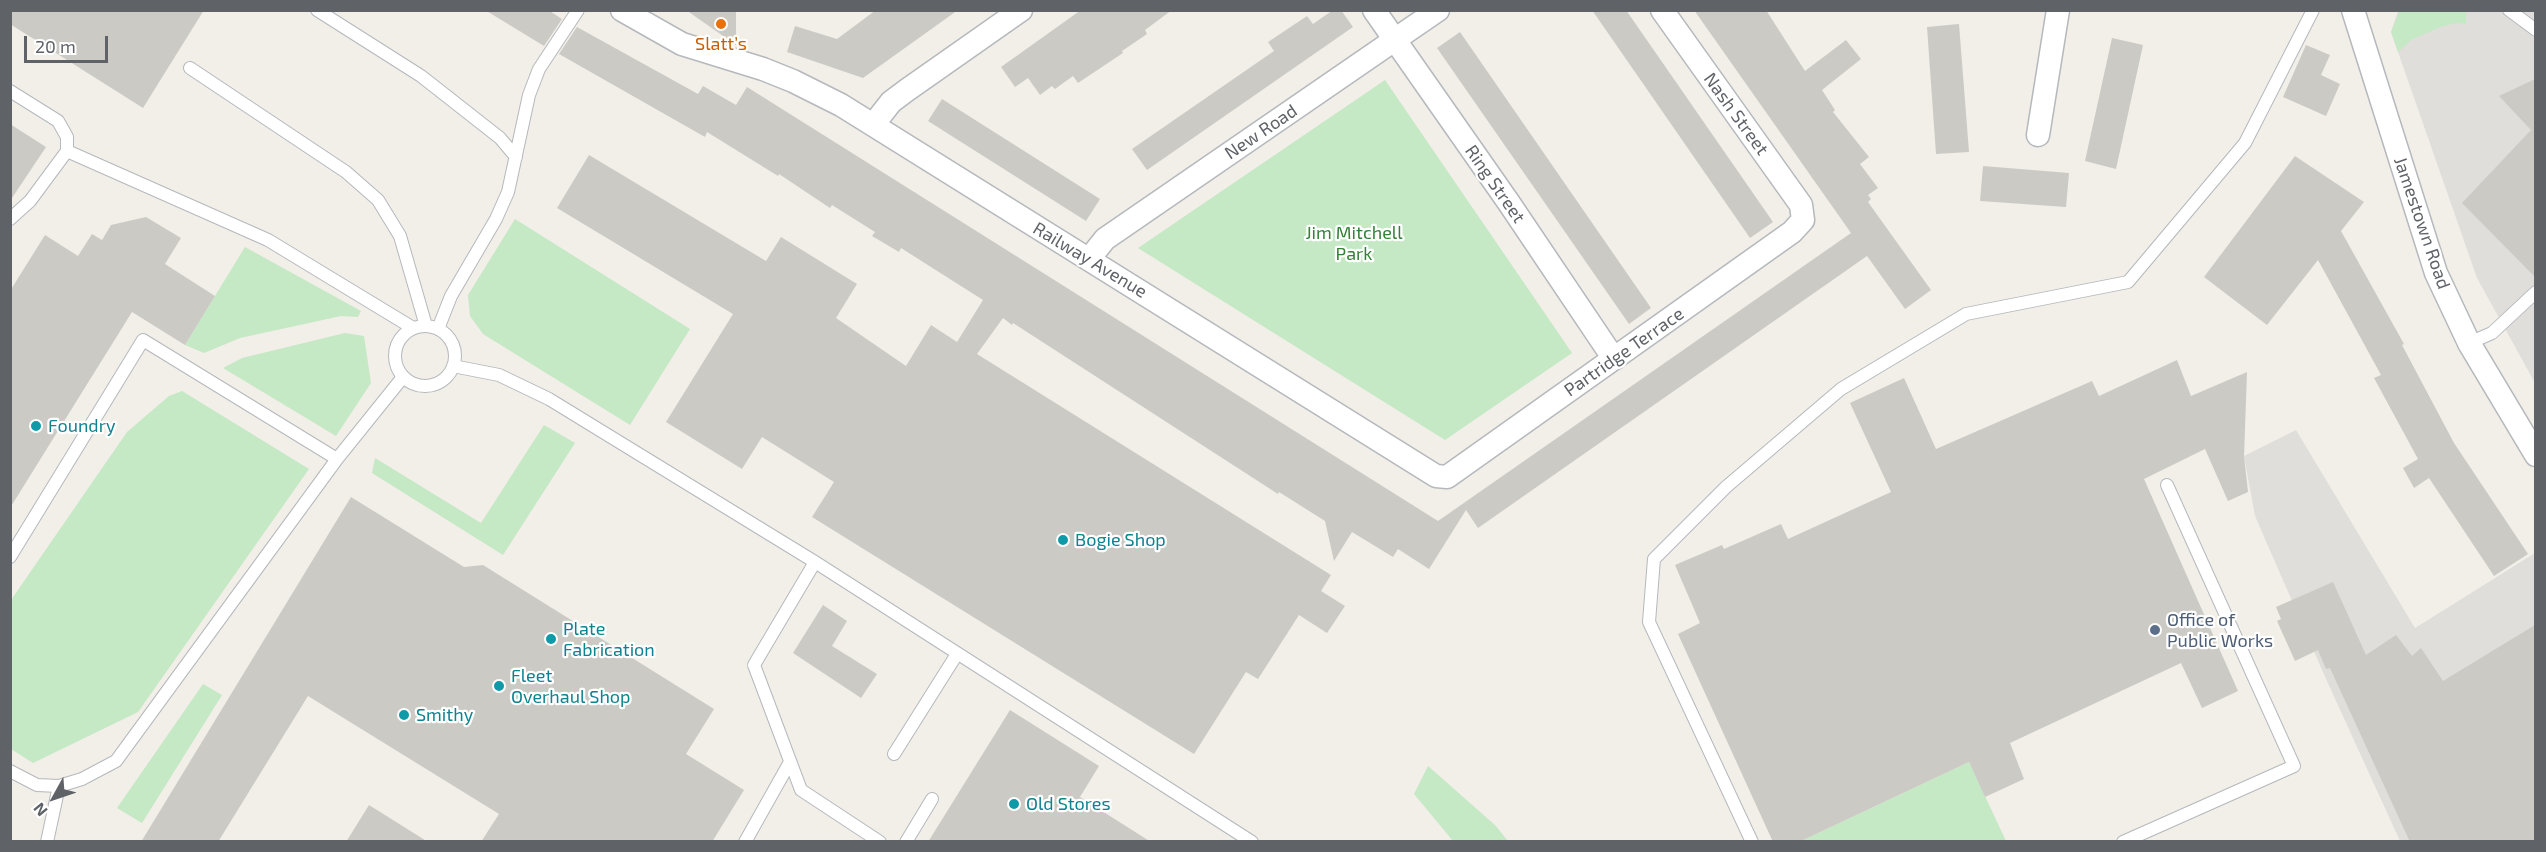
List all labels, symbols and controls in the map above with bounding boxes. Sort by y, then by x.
marker: Slatt’s [714,17,728,31]
scale bar [27,24,111,62]
place label: Slatt’s [695,33,747,55]
text: 20 m [35,35,76,57]
street label: Nash Street [1699,69,1773,159]
street label: New Road [1221,100,1301,164]
street label: Ring Street [1460,141,1530,227]
street label: Jamestown Road [2389,154,2455,292]
street label: Railway Avenue [1029,218,1151,302]
park label: Jim Mitchell Park [1305,222,1403,264]
street label: Partridge Terrace [1560,303,1688,401]
place label: Foundry [48,415,115,437]
marker: Foundry [29,419,43,433]
place label: Bogie Shop [1075,529,1166,551]
marker: Bogie Shop [1056,533,1070,547]
place label: Office of Public Works [2167,609,2273,652]
place label: Plate Fabrication [563,618,655,660]
marker: Office of Public Works [2148,623,2162,637]
marker: Plate Fabrication [544,632,558,646]
place label: Fleet Overhaul Shop [511,665,631,708]
marker: Fleet Overhaul Shop [492,679,506,693]
place label: Smithy [416,704,473,726]
marker: Smithy [397,708,411,722]
north arrow [24,768,84,828]
place label: Old Stores [1026,793,1111,815]
marker: Old Stores [1007,797,1021,811]
text: N [29,799,51,820]

